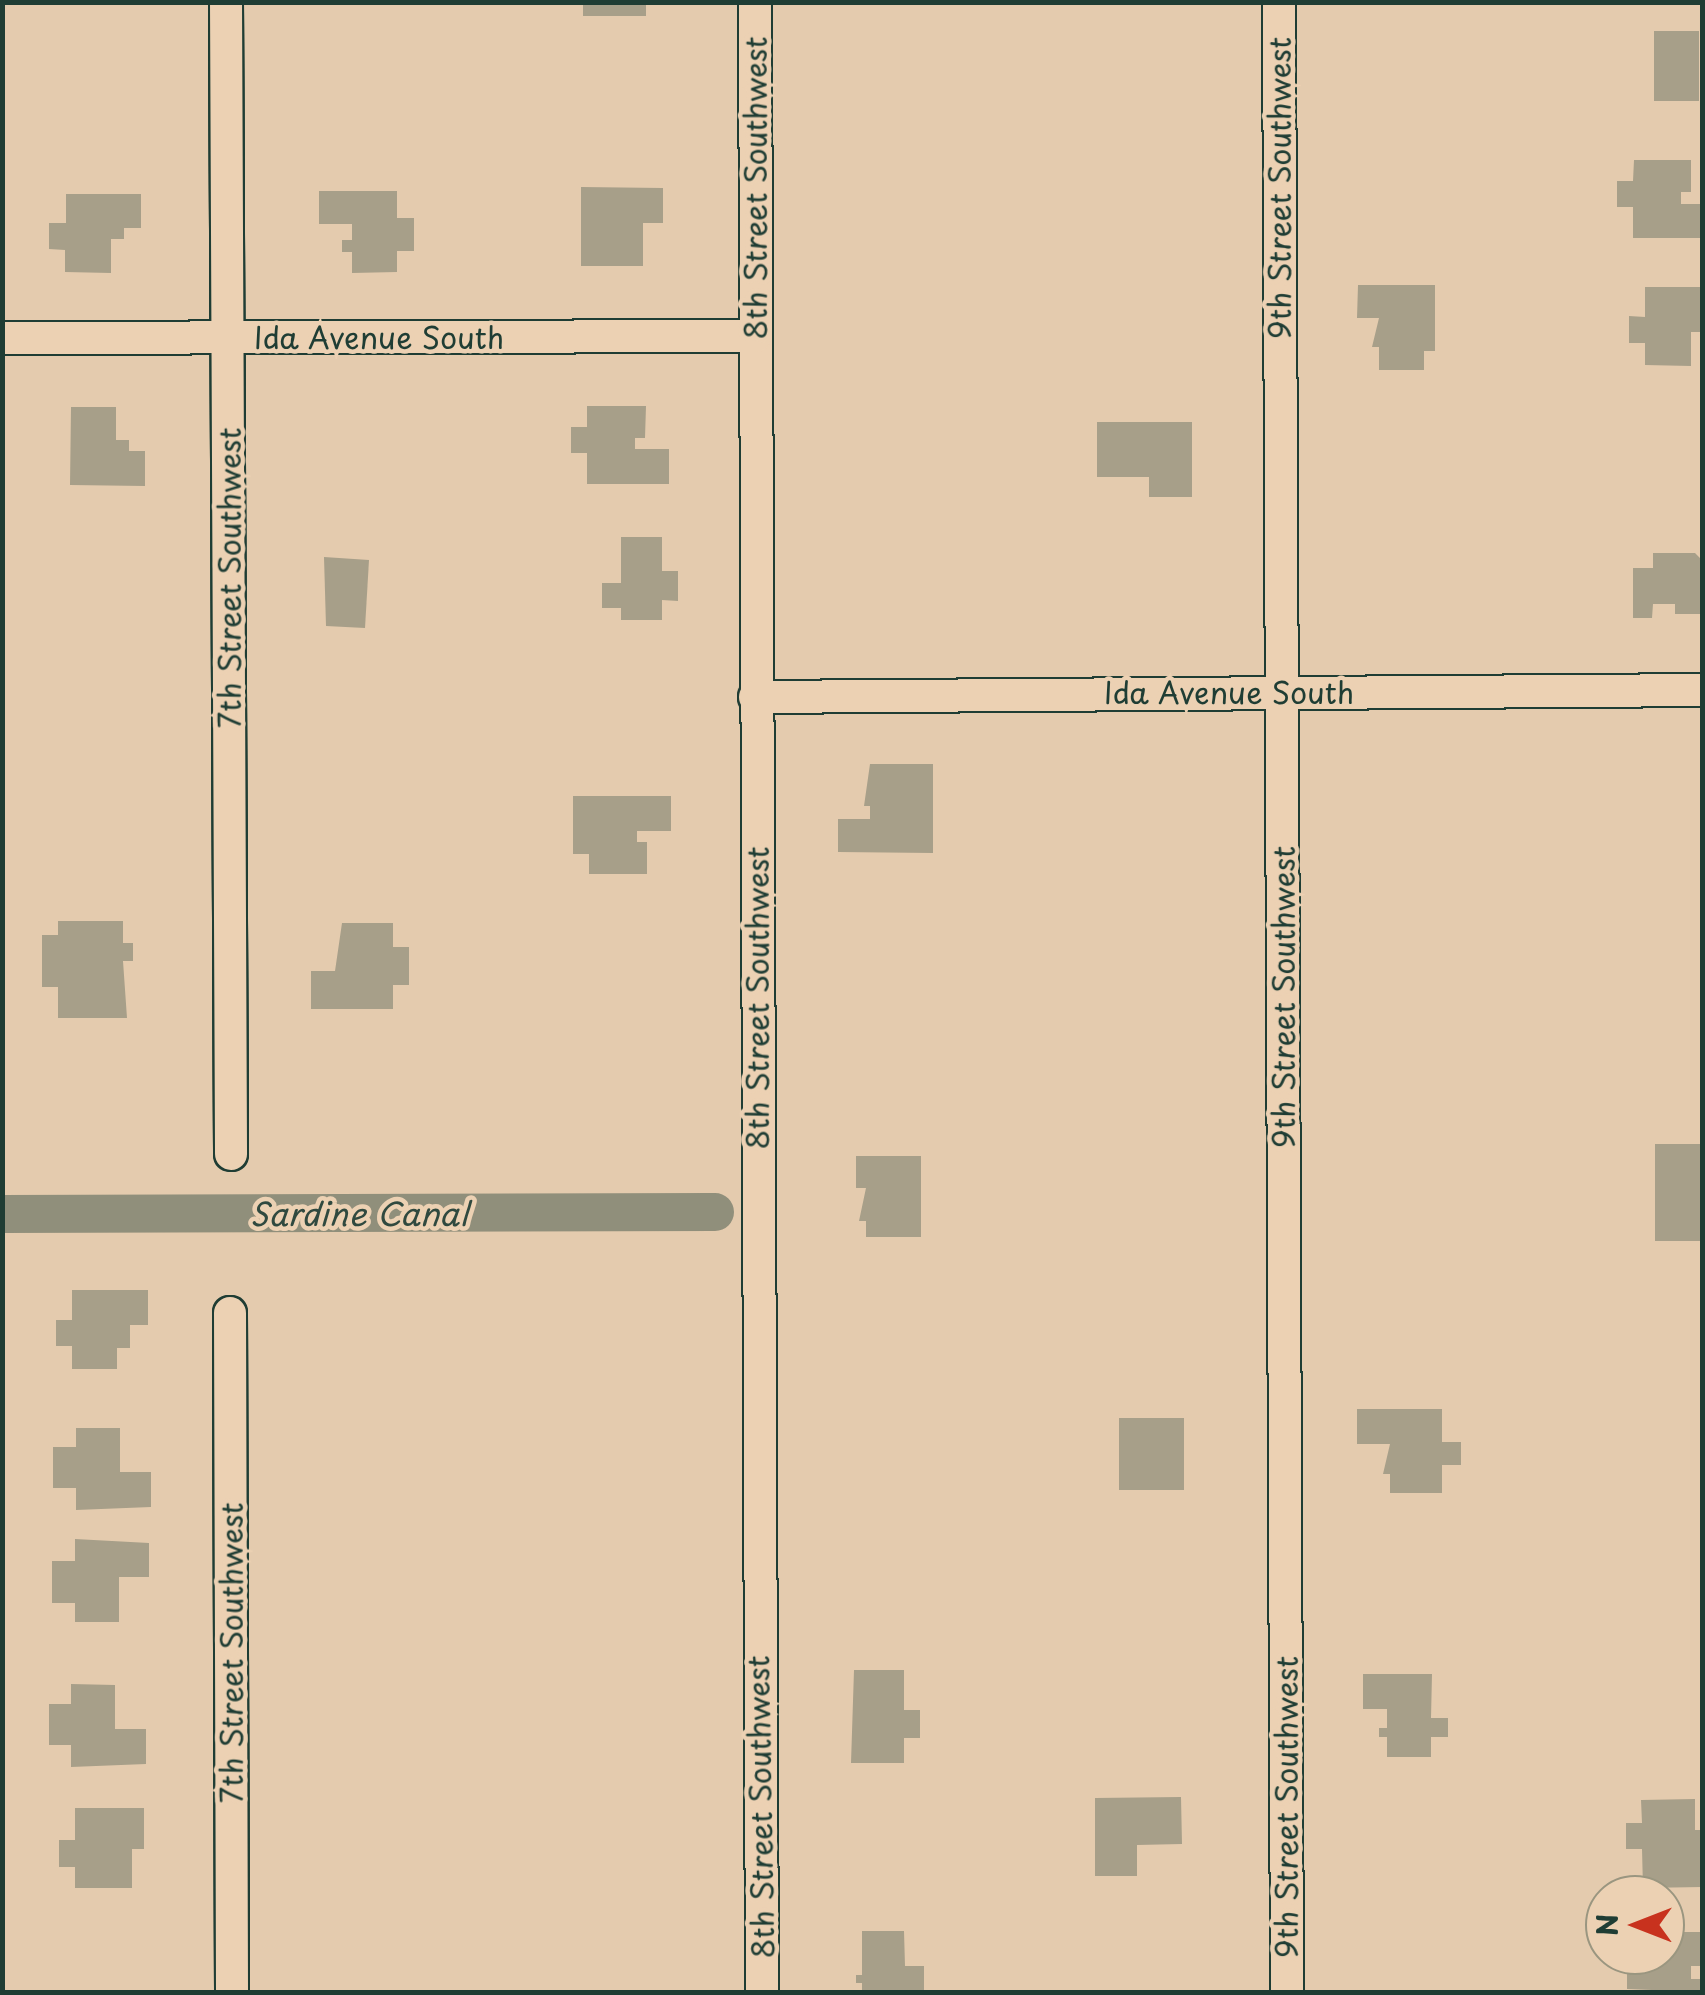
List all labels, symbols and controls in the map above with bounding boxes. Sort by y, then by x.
street label: 8th Street Southwest [737,35,773,341]
street label: 9th Street Southwest [1261,36,1297,340]
street label: Ida Avenue South [254,319,504,355]
street label: 7th Street Southwest [211,426,247,730]
street label: Ida Avenue South [1104,674,1354,710]
street label: 8th Street Southwest [739,845,775,1151]
street label: 9th Street Southwest [1265,845,1301,1149]
water label: Sardine Canal [250,1194,468,1232]
street label: 7th Street Southwest [213,1501,249,1805]
street label: 8th Street Southwest [739,1653,781,1961]
street label: 9th Street Southwest [1268,1655,1304,1959]
north arrow [1585,1875,1685,1975]
text: N [1585,1914,1628,1936]

